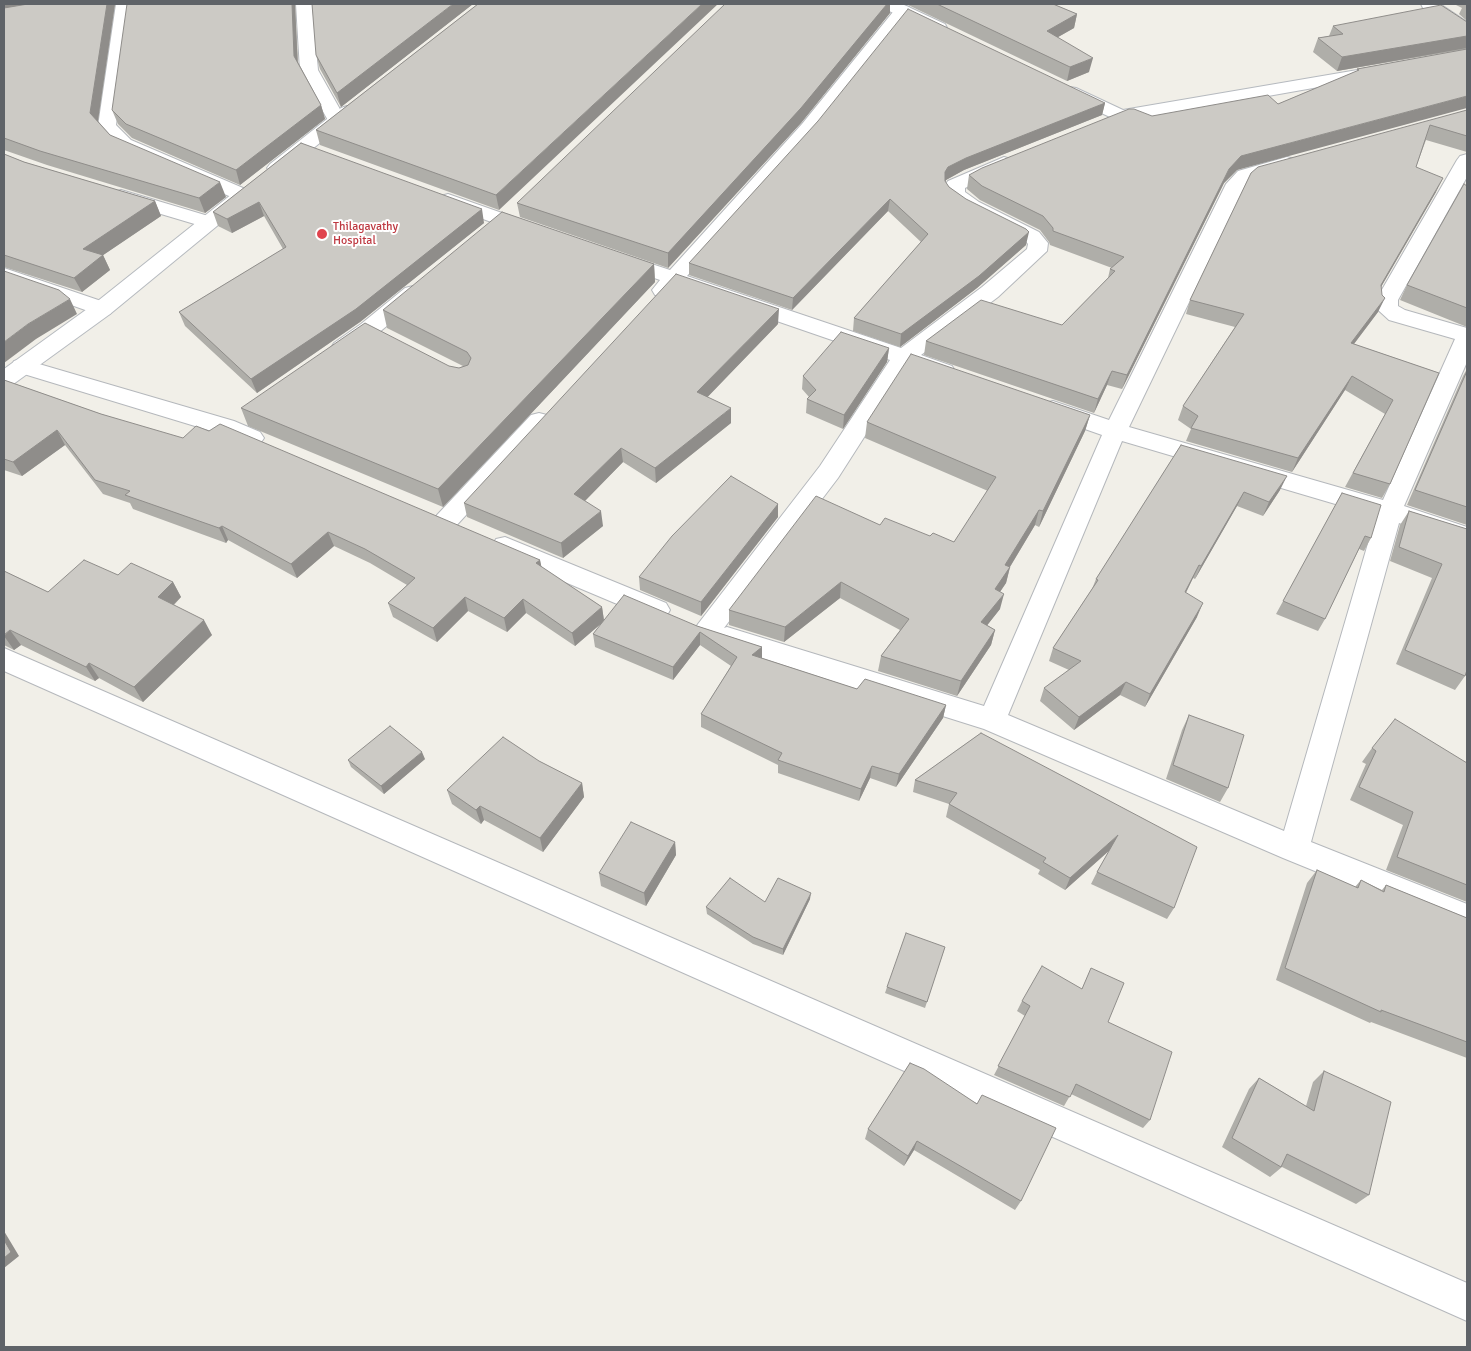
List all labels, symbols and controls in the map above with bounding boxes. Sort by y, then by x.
place label: Thilagavathy Hospital [333,220,398,248]
marker: Thilagavathy Hospital [315,227,329,241]

